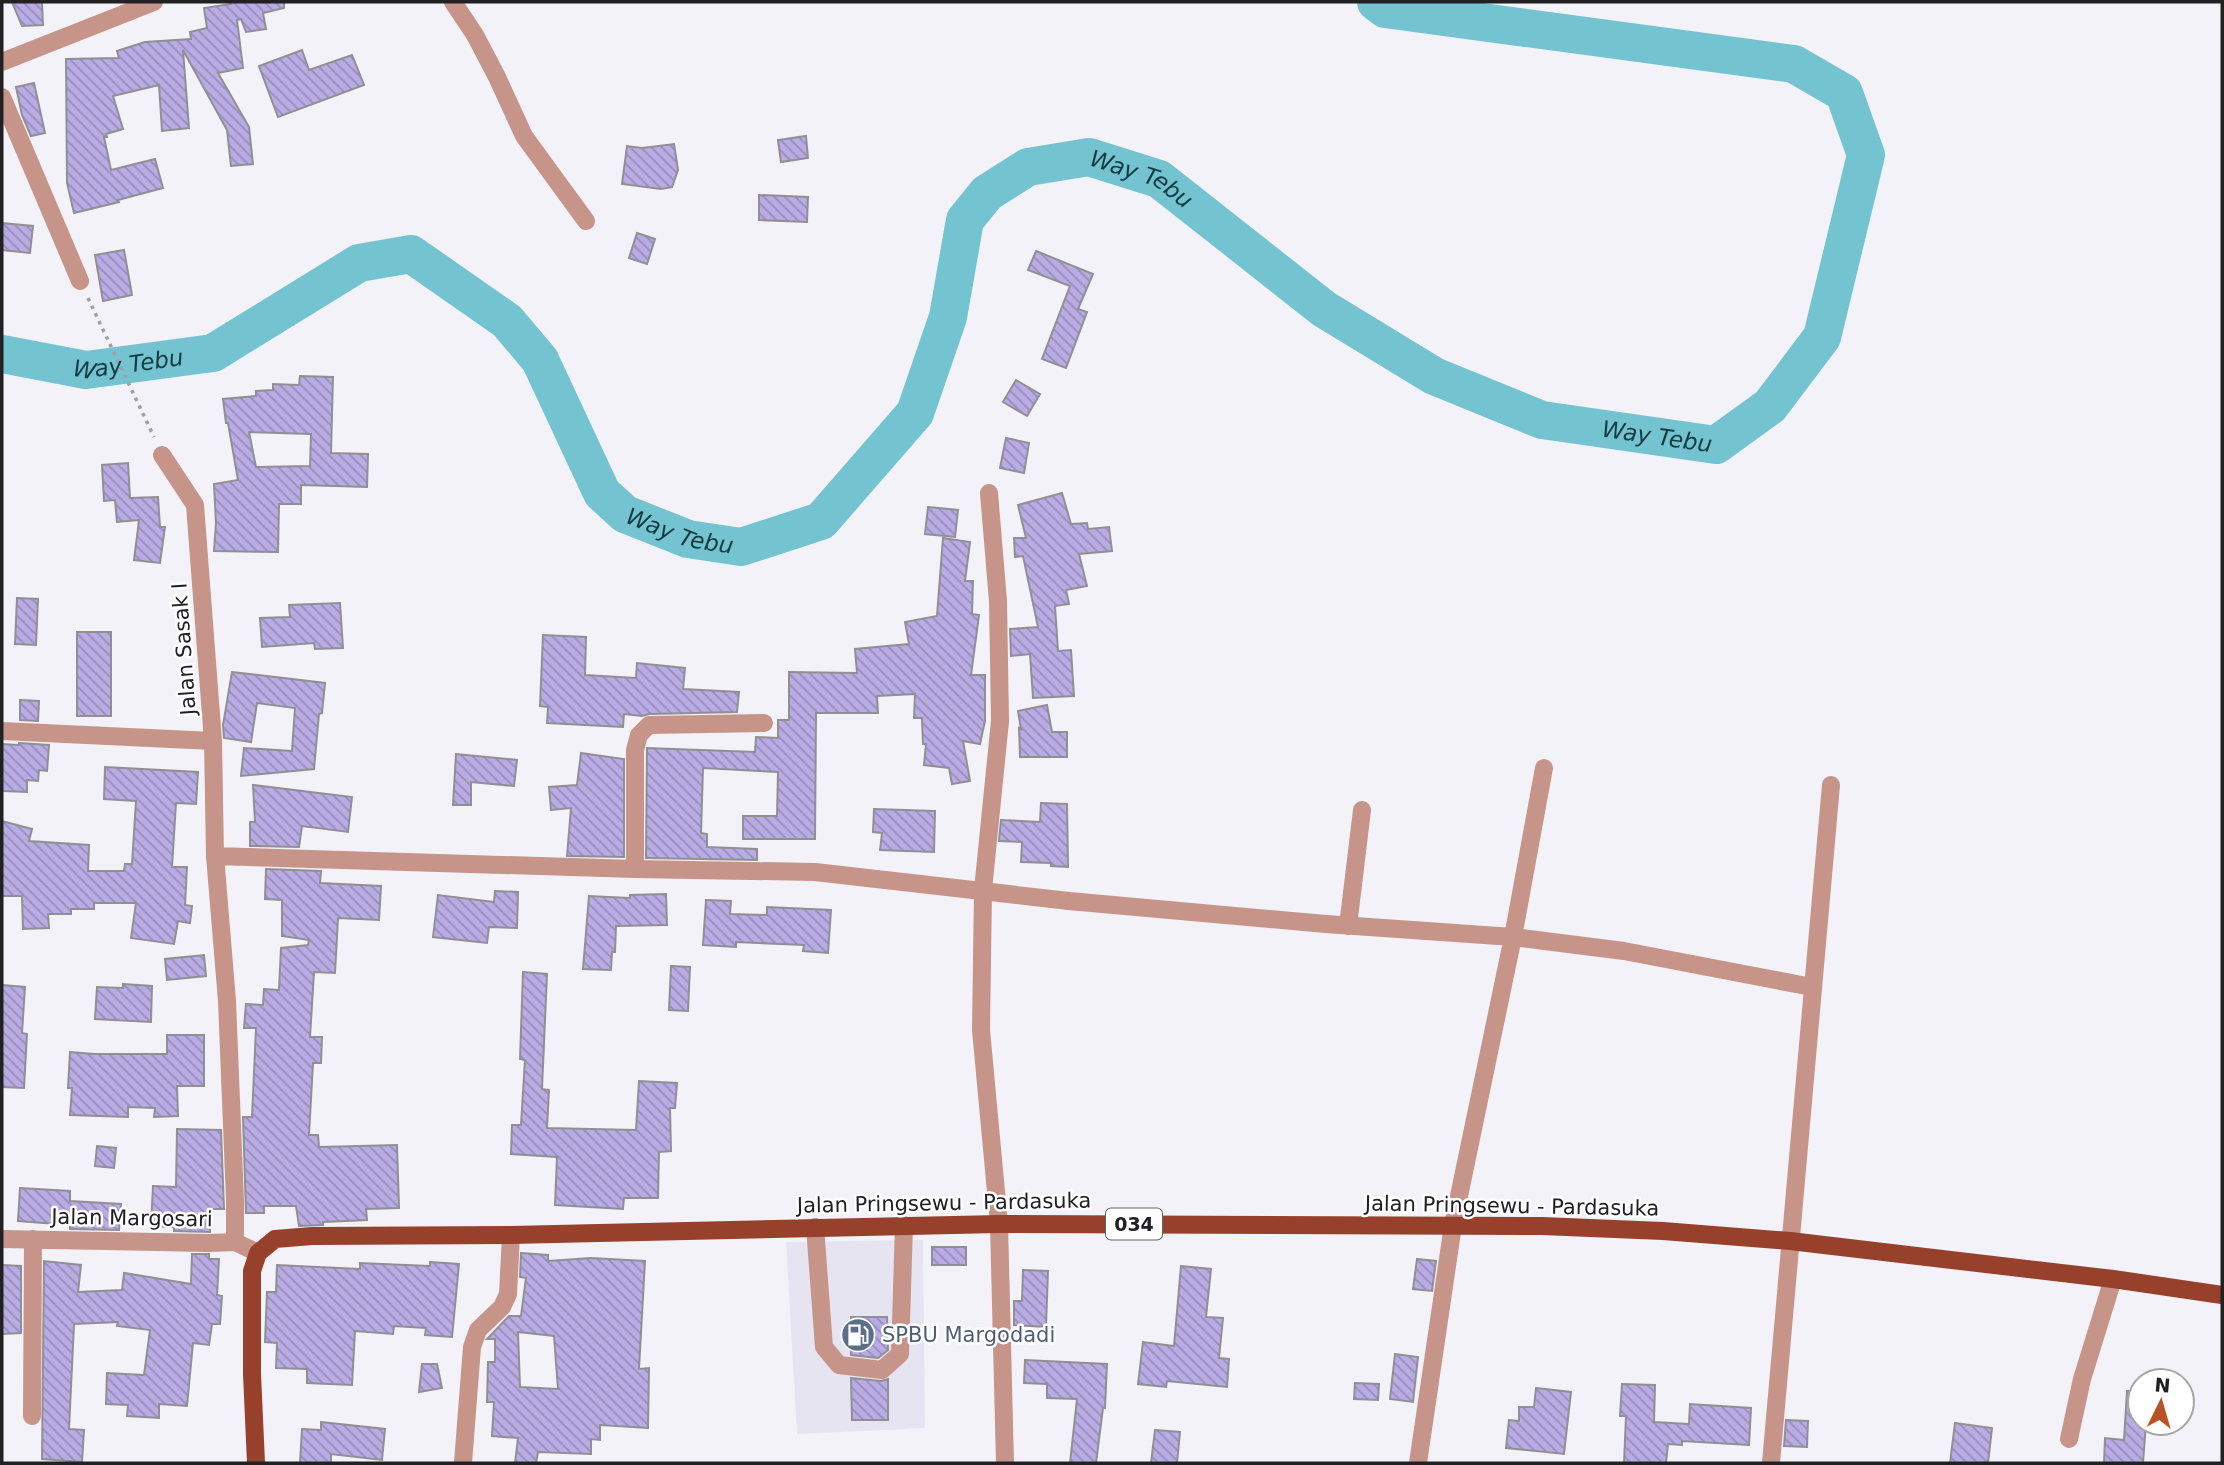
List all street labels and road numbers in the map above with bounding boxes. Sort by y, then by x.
street label: Jalan Sasak I [167,582,201,718]
street label: Jalan Pringsewu - Pardasuka [795,1188,1091,1218]
street label: Jalan Pringsewu - Pardasuka [1363,1191,1659,1221]
street label: Jalan Margosari [49,1205,213,1231]
road number: 034 [1106,1208,1162,1240]

